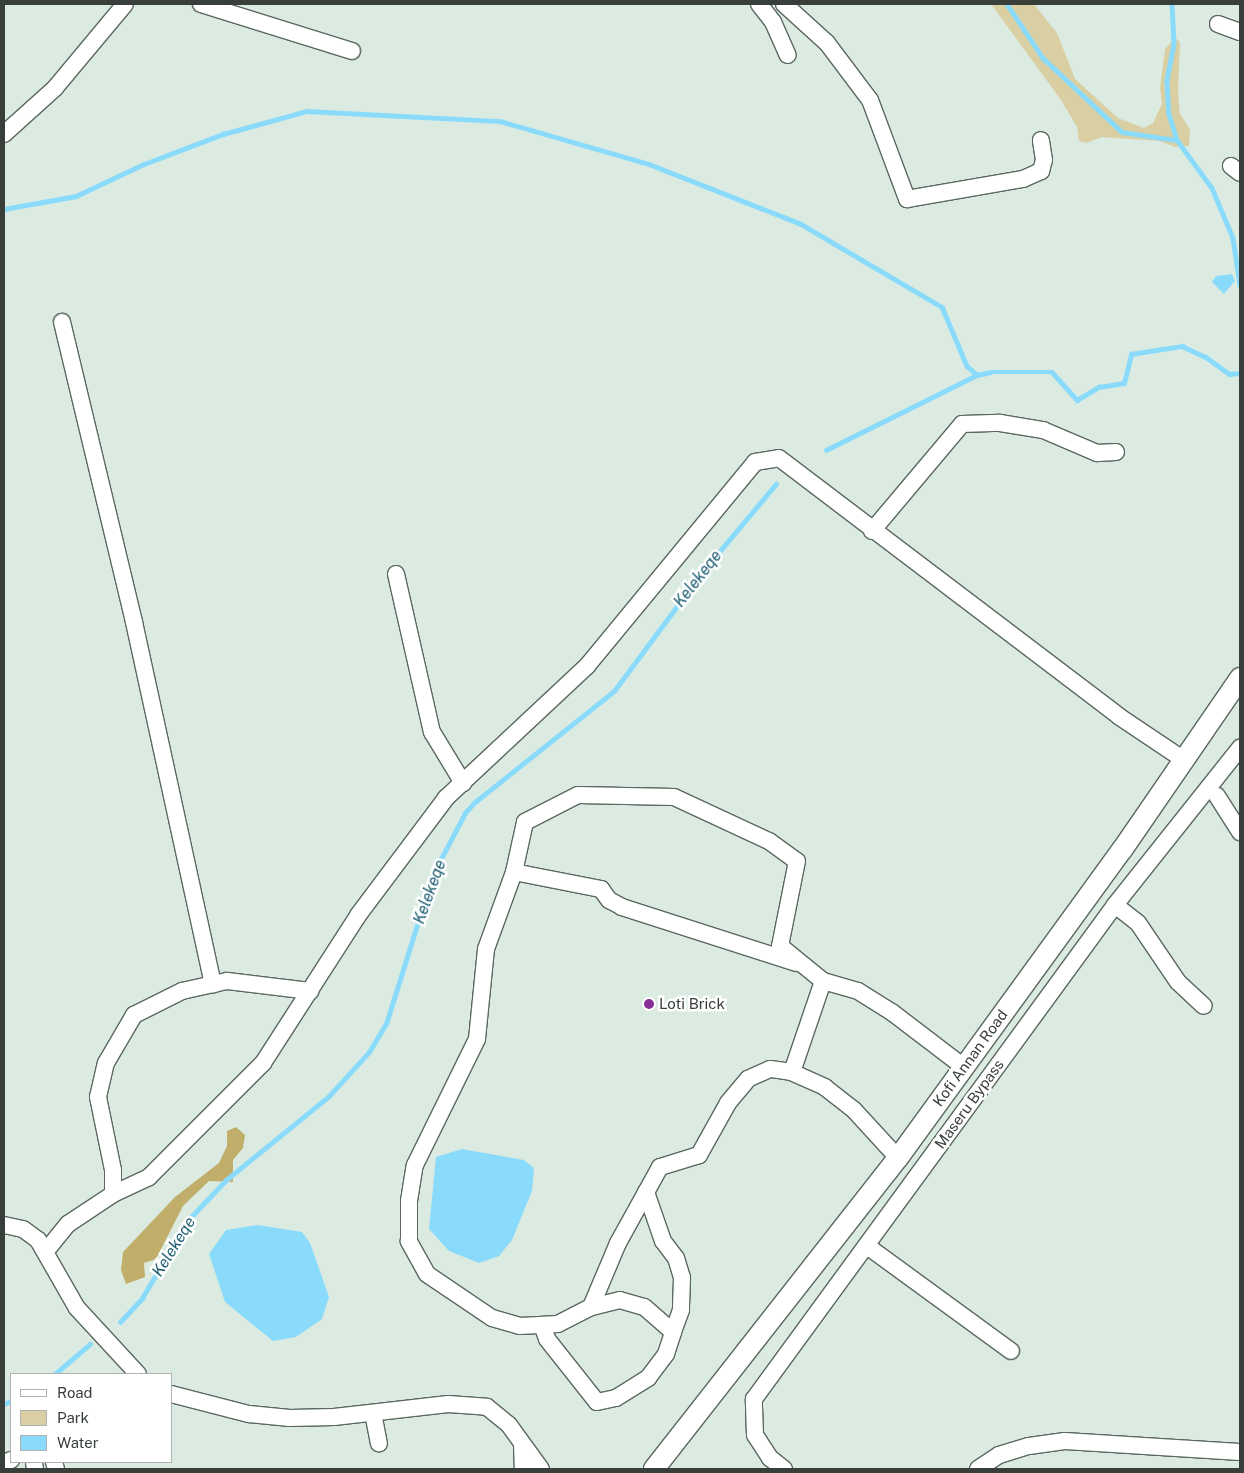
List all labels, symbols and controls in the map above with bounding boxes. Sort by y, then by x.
water label: Kelekeqe [670,547,726,611]
water label: Kelekeqe [410,857,450,927]
place label: Loti Brick [659,995,725,1013]
marker: Loti Brick [643,998,655,1010]
street label: Kofi Annan Road [929,1006,1011,1110]
street label: Maseru Bypass [931,1056,1007,1152]
water label: Kelekeqe [148,1214,200,1280]
legend [10,1373,172,1463]
text: Road [57,1384,93,1401]
text: Park [57,1409,89,1426]
text: Water [57,1434,99,1451]

